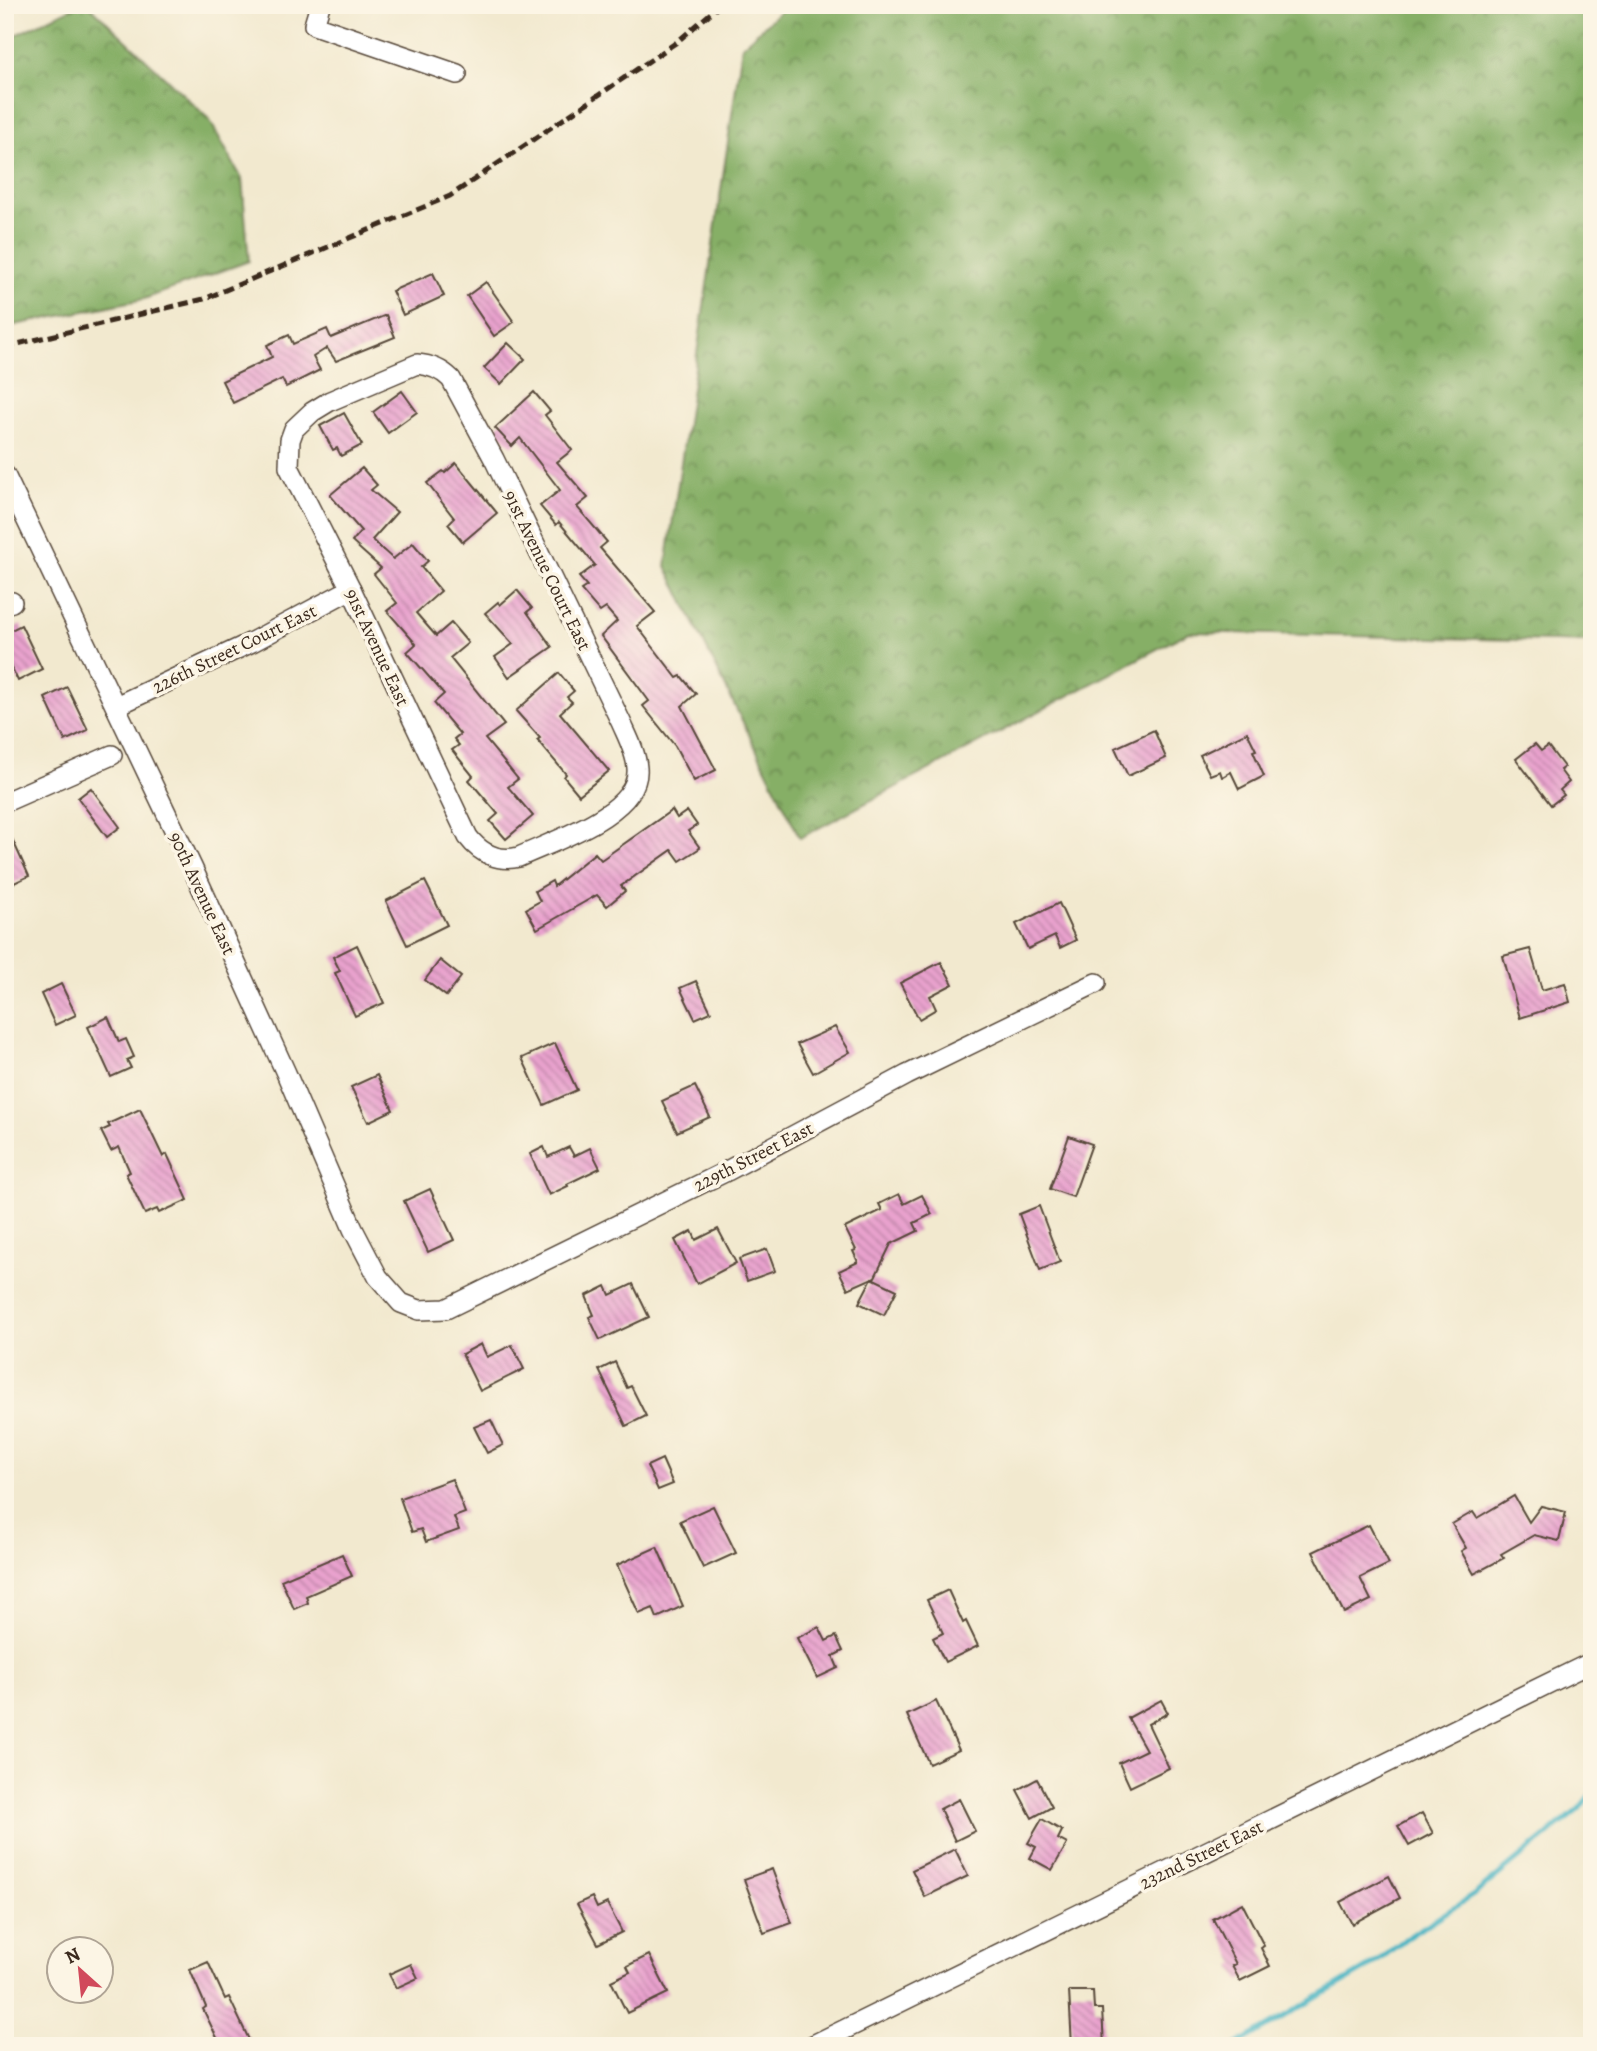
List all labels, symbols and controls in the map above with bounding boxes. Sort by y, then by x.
street label: 91st Avenue Court East [497,486,597,655]
street label: 91st Avenue East [339,584,416,710]
street label: 226th Street Court East [148,598,321,700]
street label: 90th Avenue East [162,828,242,959]
street label: 229th Street East [689,1116,818,1198]
street label: 232nd Street East [1135,1814,1268,1896]
north arrow [46,1936,116,2006]
text: N [61,1941,85,1970]

